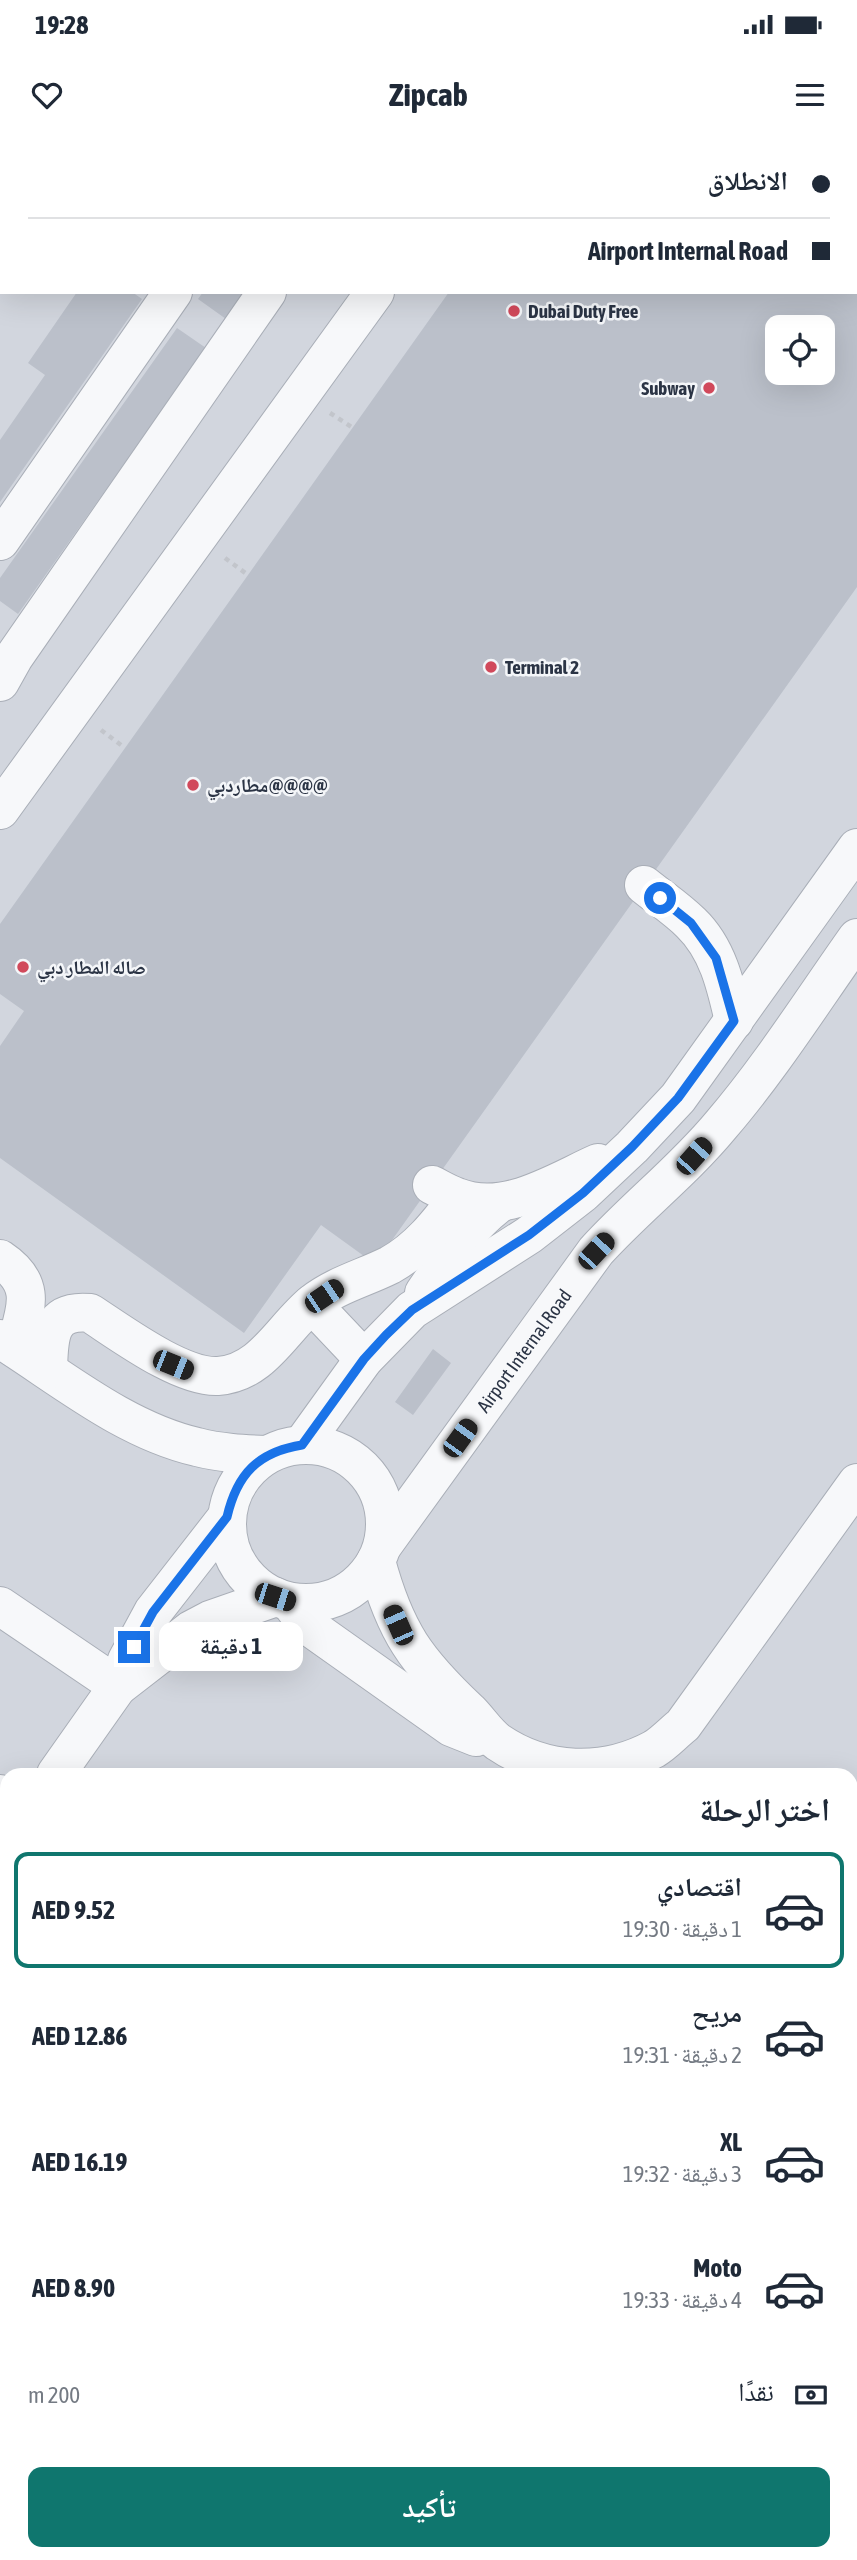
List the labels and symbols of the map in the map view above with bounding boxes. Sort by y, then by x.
place label: Dubai Duty Free [528,300,639,322]
marker: Dubai Duty Free [506,303,522,319]
place label: Subway [641,377,695,399]
marker: Subway [701,380,717,396]
place label: Terminal 2 [505,656,579,678]
marker: Terminal 2 [483,659,499,675]
place label: مطاردبي@@@@ [207,774,328,801]
marker: مطاردبي@@@@ [185,777,201,793]
route start [644,882,676,914]
place label: صاله المطار دبي [37,956,146,983]
marker: صاله المطار دبي [15,959,31,975]
car [673,1133,716,1179]
car [574,1228,619,1274]
car [301,1276,348,1316]
street label: Airport Internal Road [472,1285,576,1416]
car [150,1347,197,1383]
car [440,1415,481,1461]
car [252,1581,299,1613]
car [380,1602,417,1648]
callout: 1 دقيقة [158,1622,302,1672]
route end [118,1631,150,1663]

